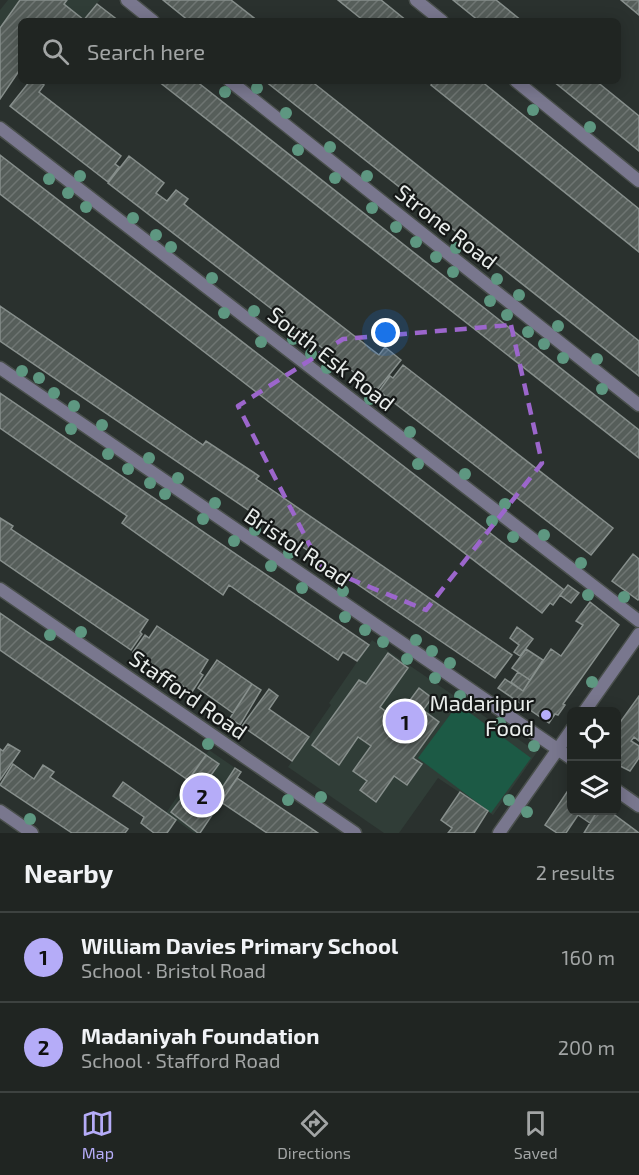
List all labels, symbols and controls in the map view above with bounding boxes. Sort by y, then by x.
search box [18,18,621,84]
icon: search [39,35,72,68]
text: Search here [87,38,205,64]
street label: Strone Road [391,178,503,274]
street label: South Esk Road [264,301,400,415]
your location [371,318,400,347]
street label: Bristol Road [240,501,356,591]
street label: Stafford Road [125,644,253,744]
place label: Madaripur Food [430,689,534,740]
pin: 1 [386,698,424,744]
map controls [567,707,621,815]
button: locate [567,707,621,761]
marker: Madaripur Food [539,708,553,722]
button: layers [567,761,621,815]
pin: 2 [182,772,222,818]
text: Nearby [24,857,113,888]
text: 2 results [536,860,615,884]
text: William Davies Primary School [81,932,398,958]
text: 1 [39,945,48,969]
text: 160 m [562,945,615,969]
text: School · Bristol Road [81,958,266,982]
text: Madaniyah Foundation [81,1022,320,1048]
text: 2 [38,1035,49,1059]
text: 200 m [558,1035,615,1059]
text: School · Stafford Road [81,1048,280,1072]
tab: Map [81,1107,114,1162]
tab: Directions [277,1107,351,1162]
tab: Saved [514,1107,558,1162]

